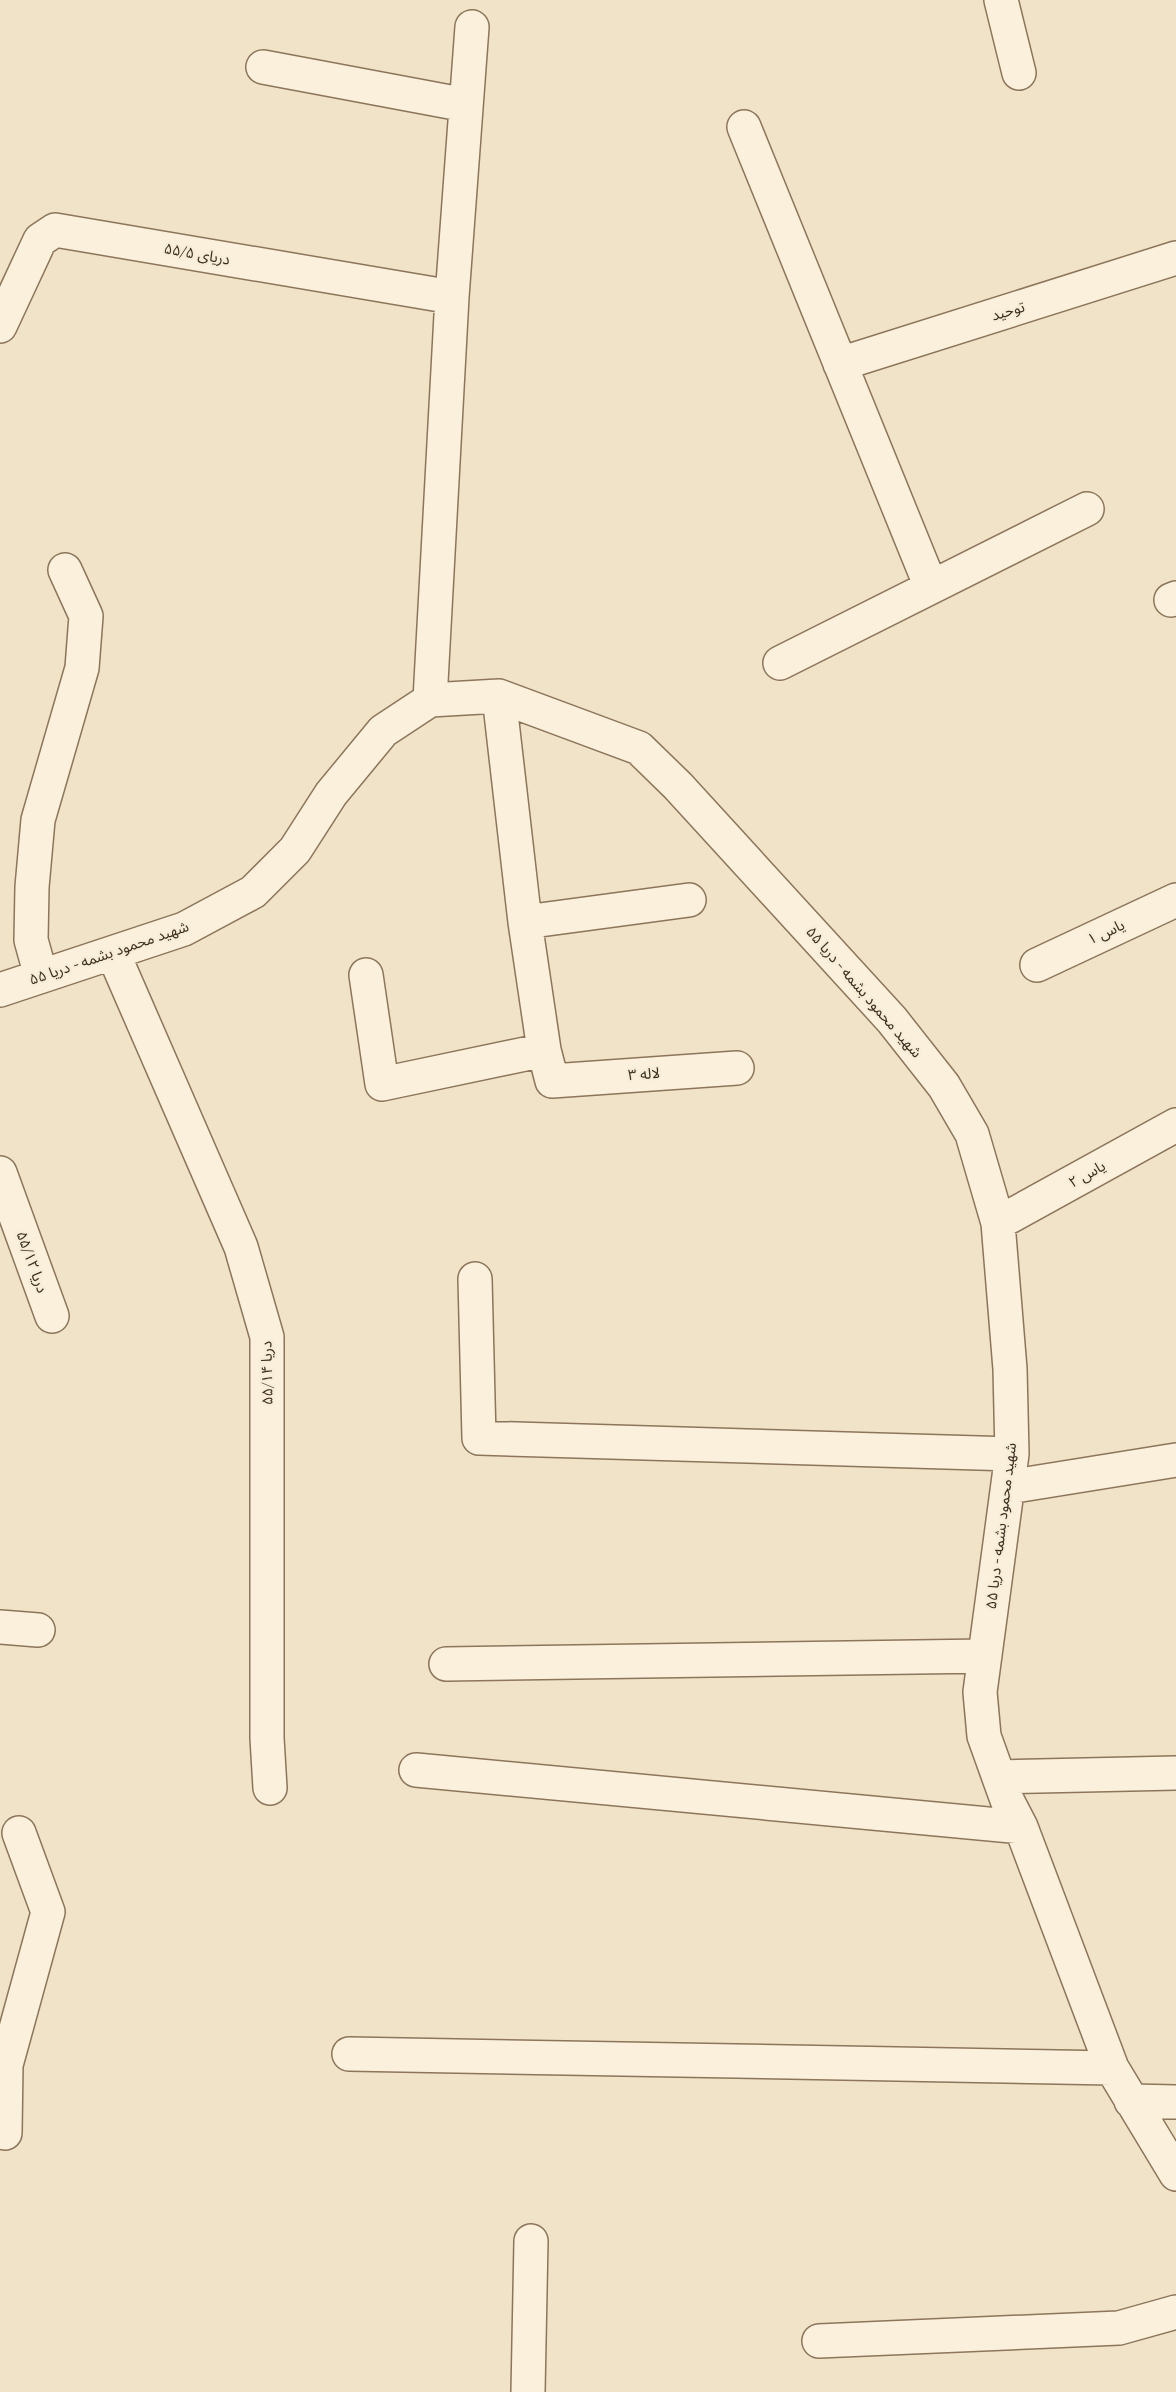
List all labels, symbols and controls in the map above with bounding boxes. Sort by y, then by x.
street label: دریای ۵۵/۵ [162,237,232,269]
street label: توحید [989,296,1027,325]
street label: یاس ۱ [1084,914,1128,948]
street label: شهید محمود بشمه - دریا ۵۵ [26,915,191,989]
street label: شهید محمود بشمه - دریا ۵۵ [802,922,927,1061]
street label: لاله ۳ [627,1062,661,1084]
street label: یاس ۲ [1065,1155,1109,1191]
street label: دریا ۵۵/۱۲ [13,1228,53,1295]
street label: دریا ۵۵/۱۴ [255,1341,277,1405]
street label: شهید محمود بشمه - دریا ۵۵ [980,1441,1020,1610]

